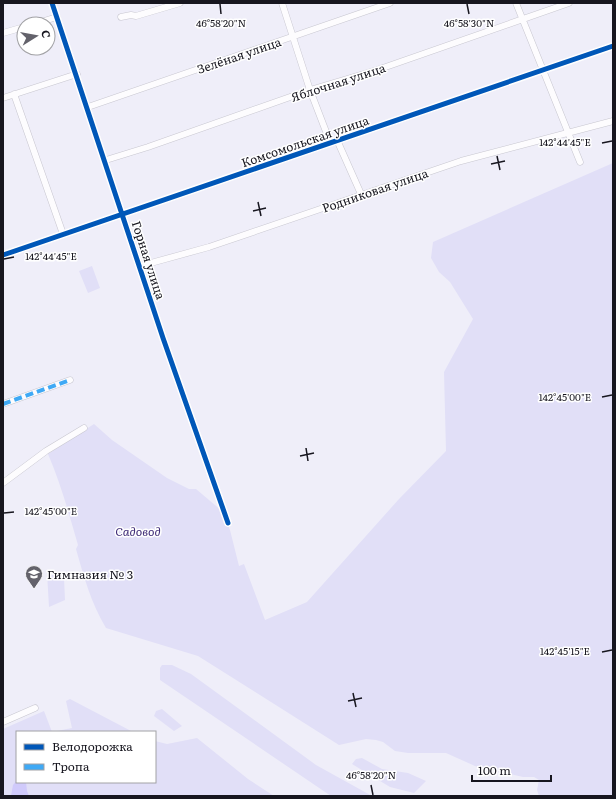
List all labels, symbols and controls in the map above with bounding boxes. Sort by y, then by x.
text: 46°58'20"N [196,15,246,30]
text: 46°58'30"N [444,15,494,30]
north arrow [16,16,56,56]
text: С [38,29,55,39]
street label: Зелёная улица [195,32,284,78]
street label: Яблочная улица [288,58,388,106]
street label: Комсомольская улица [239,111,372,171]
text: 142°44'45"E [539,134,591,149]
street label: Родниковая улица [320,163,431,217]
street label: Горная улица [128,218,170,302]
text: 142°44'45"E [25,248,77,263]
text: 142°45'00"E [539,389,591,404]
text: 142°45'00"E [25,503,77,518]
park label: Садовод [115,522,161,540]
school or university icon: Гимназия № 3 [24,564,44,589]
place label: Гимназия № 3 [47,565,133,583]
text: 142°45'15"E [540,643,590,658]
legend [16,731,156,783]
text: Велодорожка [52,737,133,755]
text: Тропа [52,757,90,775]
scale bar [472,757,551,783]
text: 100 m [478,761,511,779]
text: 46°58'20"N [346,767,396,782]

